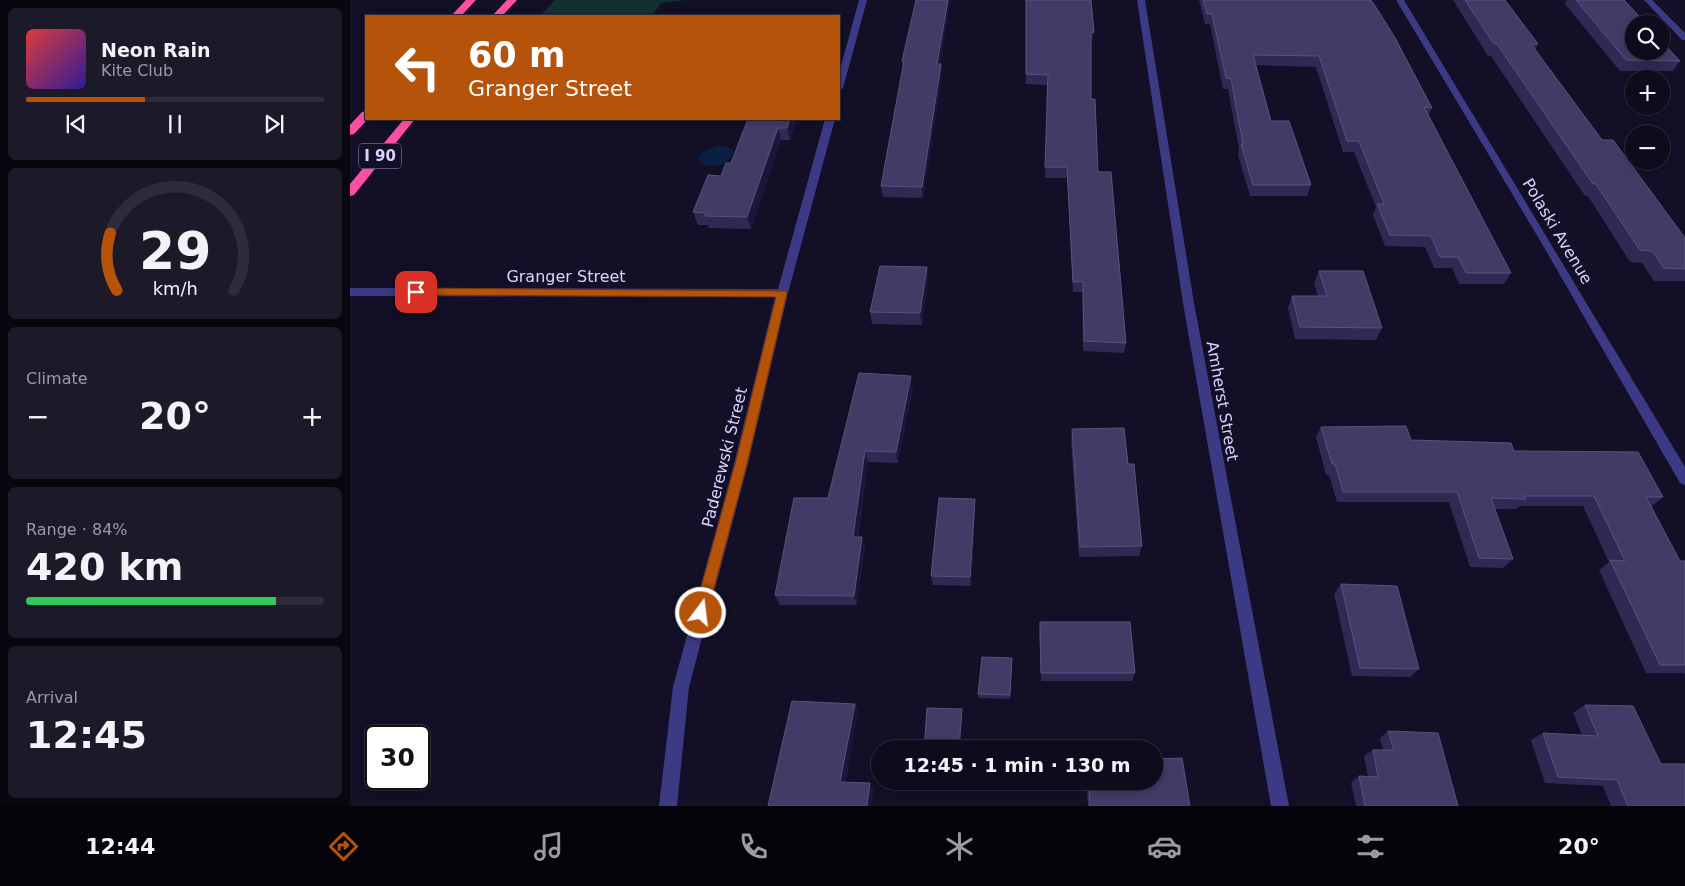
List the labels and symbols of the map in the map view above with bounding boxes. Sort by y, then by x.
road number: I 90 [359,144,401,168]
street label: Polaski Avenue [1519,175,1597,287]
street label: Granger Street [506,267,626,286]
pin [395,271,437,313]
street label: Amherst Street [1203,340,1242,463]
street label: Paderewski Street [698,385,751,529]
position arrow [674,586,726,638]
speed limit sign: 30 [365,725,430,790]

